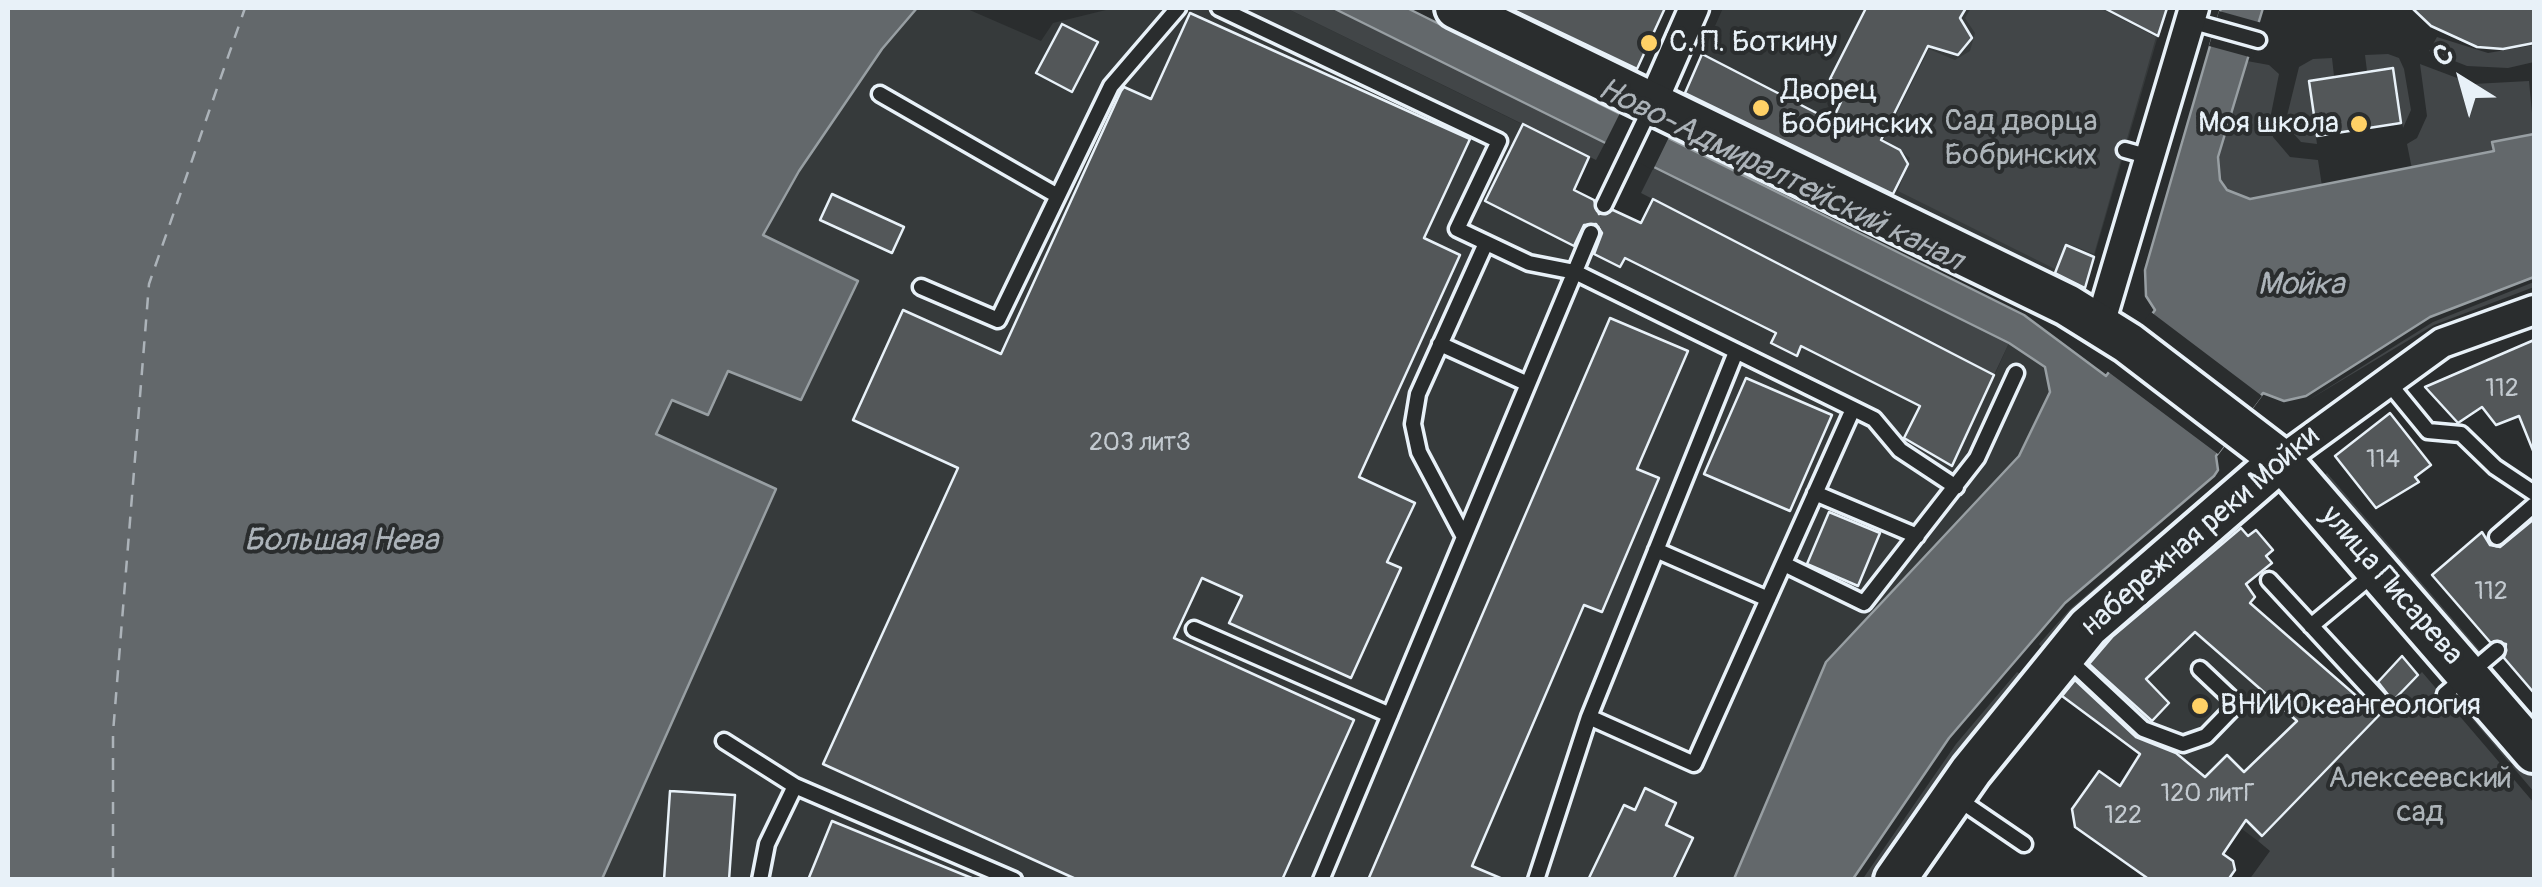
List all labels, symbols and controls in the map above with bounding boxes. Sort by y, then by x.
place label: С. П. Боткину [1669,25,1837,61]
north arrow [2412,30,2512,130]
marker: С. П. Боткину [1638,32,1660,54]
text: С [2426,36,2461,75]
water label: Ново-Адмиралтейский канал [1591,71,1969,281]
place label: Дворец Бобринских [1781,73,1934,144]
marker: Дворец Бобринских [1750,97,1772,119]
park label: Сад дворца Бобринских [1945,104,2097,174]
place label: Моя школа [2198,106,2339,142]
marker: Моя школа [2348,113,2370,135]
water label: Мойка [2258,267,2344,305]
house number: 112 [2485,375,2519,405]
street label: набережная реки Мойки [2075,419,2327,645]
house number: 203 литЗ [1089,429,1191,459]
house number: 114 [2366,446,2400,476]
street label: улица Писарева [2312,499,2470,673]
water label: Большая Нева [244,523,438,561]
house number: 112 [2474,578,2508,608]
place label: ВНИИОкеангеология [2220,688,2481,724]
marker: ВНИИОкеангеология [2189,695,2211,717]
park label: Алексеевский сад [2328,761,2512,832]
house number: 120 литГ [2160,780,2256,810]
house number: 122 [2104,802,2142,832]

